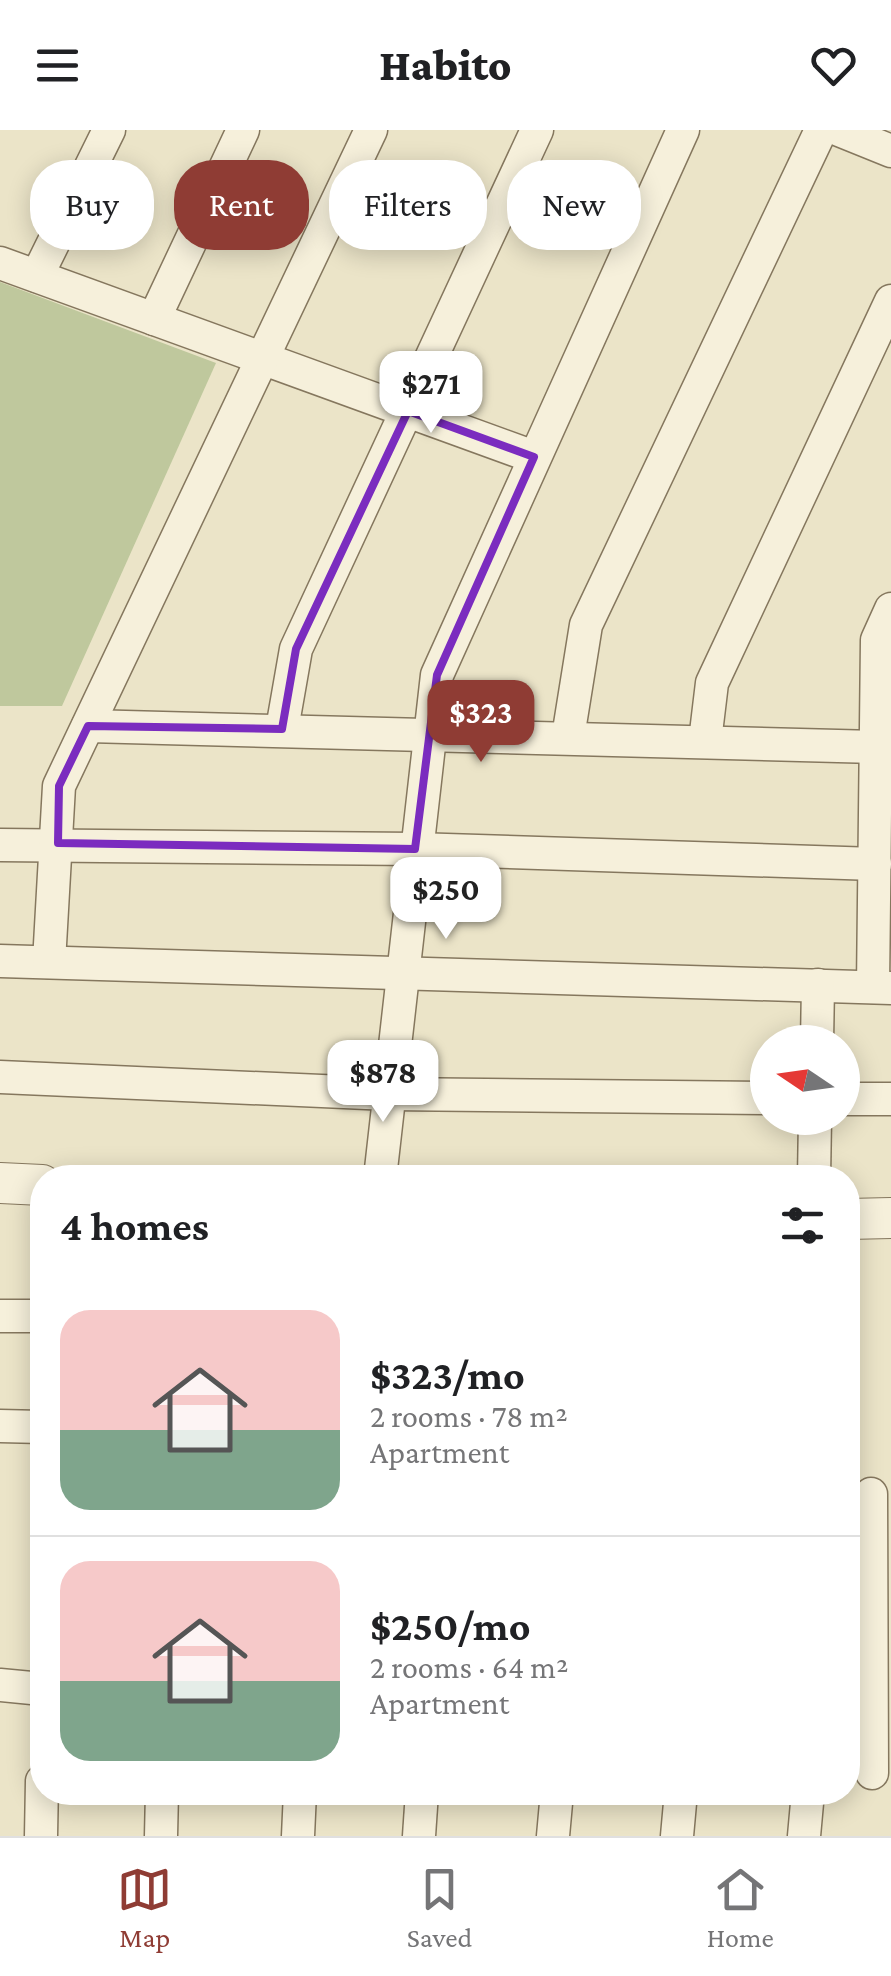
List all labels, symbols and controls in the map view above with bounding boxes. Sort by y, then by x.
icon: menu [30,38,85,93]
icon: heart [806,38,861,93]
text: Habito [379,40,512,90]
chip: Buy [30,160,154,250]
chip: Rent [174,160,309,250]
chip: Filters [329,160,487,250]
chip: New [507,160,641,250]
pin: $271 [372,351,490,436]
text: $271 [401,365,461,401]
pin: $323 [422,680,540,765]
text: $323 [449,694,513,730]
pin: $250 [387,857,505,942]
text: $250 [412,871,480,907]
north arrow [750,1025,860,1135]
map controls [750,1025,860,1135]
pin: $878 [324,1040,442,1125]
text: $878 [349,1054,417,1090]
icon: filters [775,1198,830,1253]
text: 4 homes [60,1202,209,1249]
icon: home [140,1350,260,1470]
text: $323/mo [370,1351,525,1398]
text: 2 rooms · 78 m² [370,1398,568,1434]
text: Apartment [370,1434,509,1470]
icon: home [140,1601,260,1721]
text: $250/mo [370,1602,531,1649]
text: 2 rooms · 64 m² [370,1649,568,1685]
text: Apartment [370,1685,509,1721]
tab: Map [117,1862,172,1953]
tab: Saved [407,1862,472,1953]
tab: Home [707,1862,774,1953]

